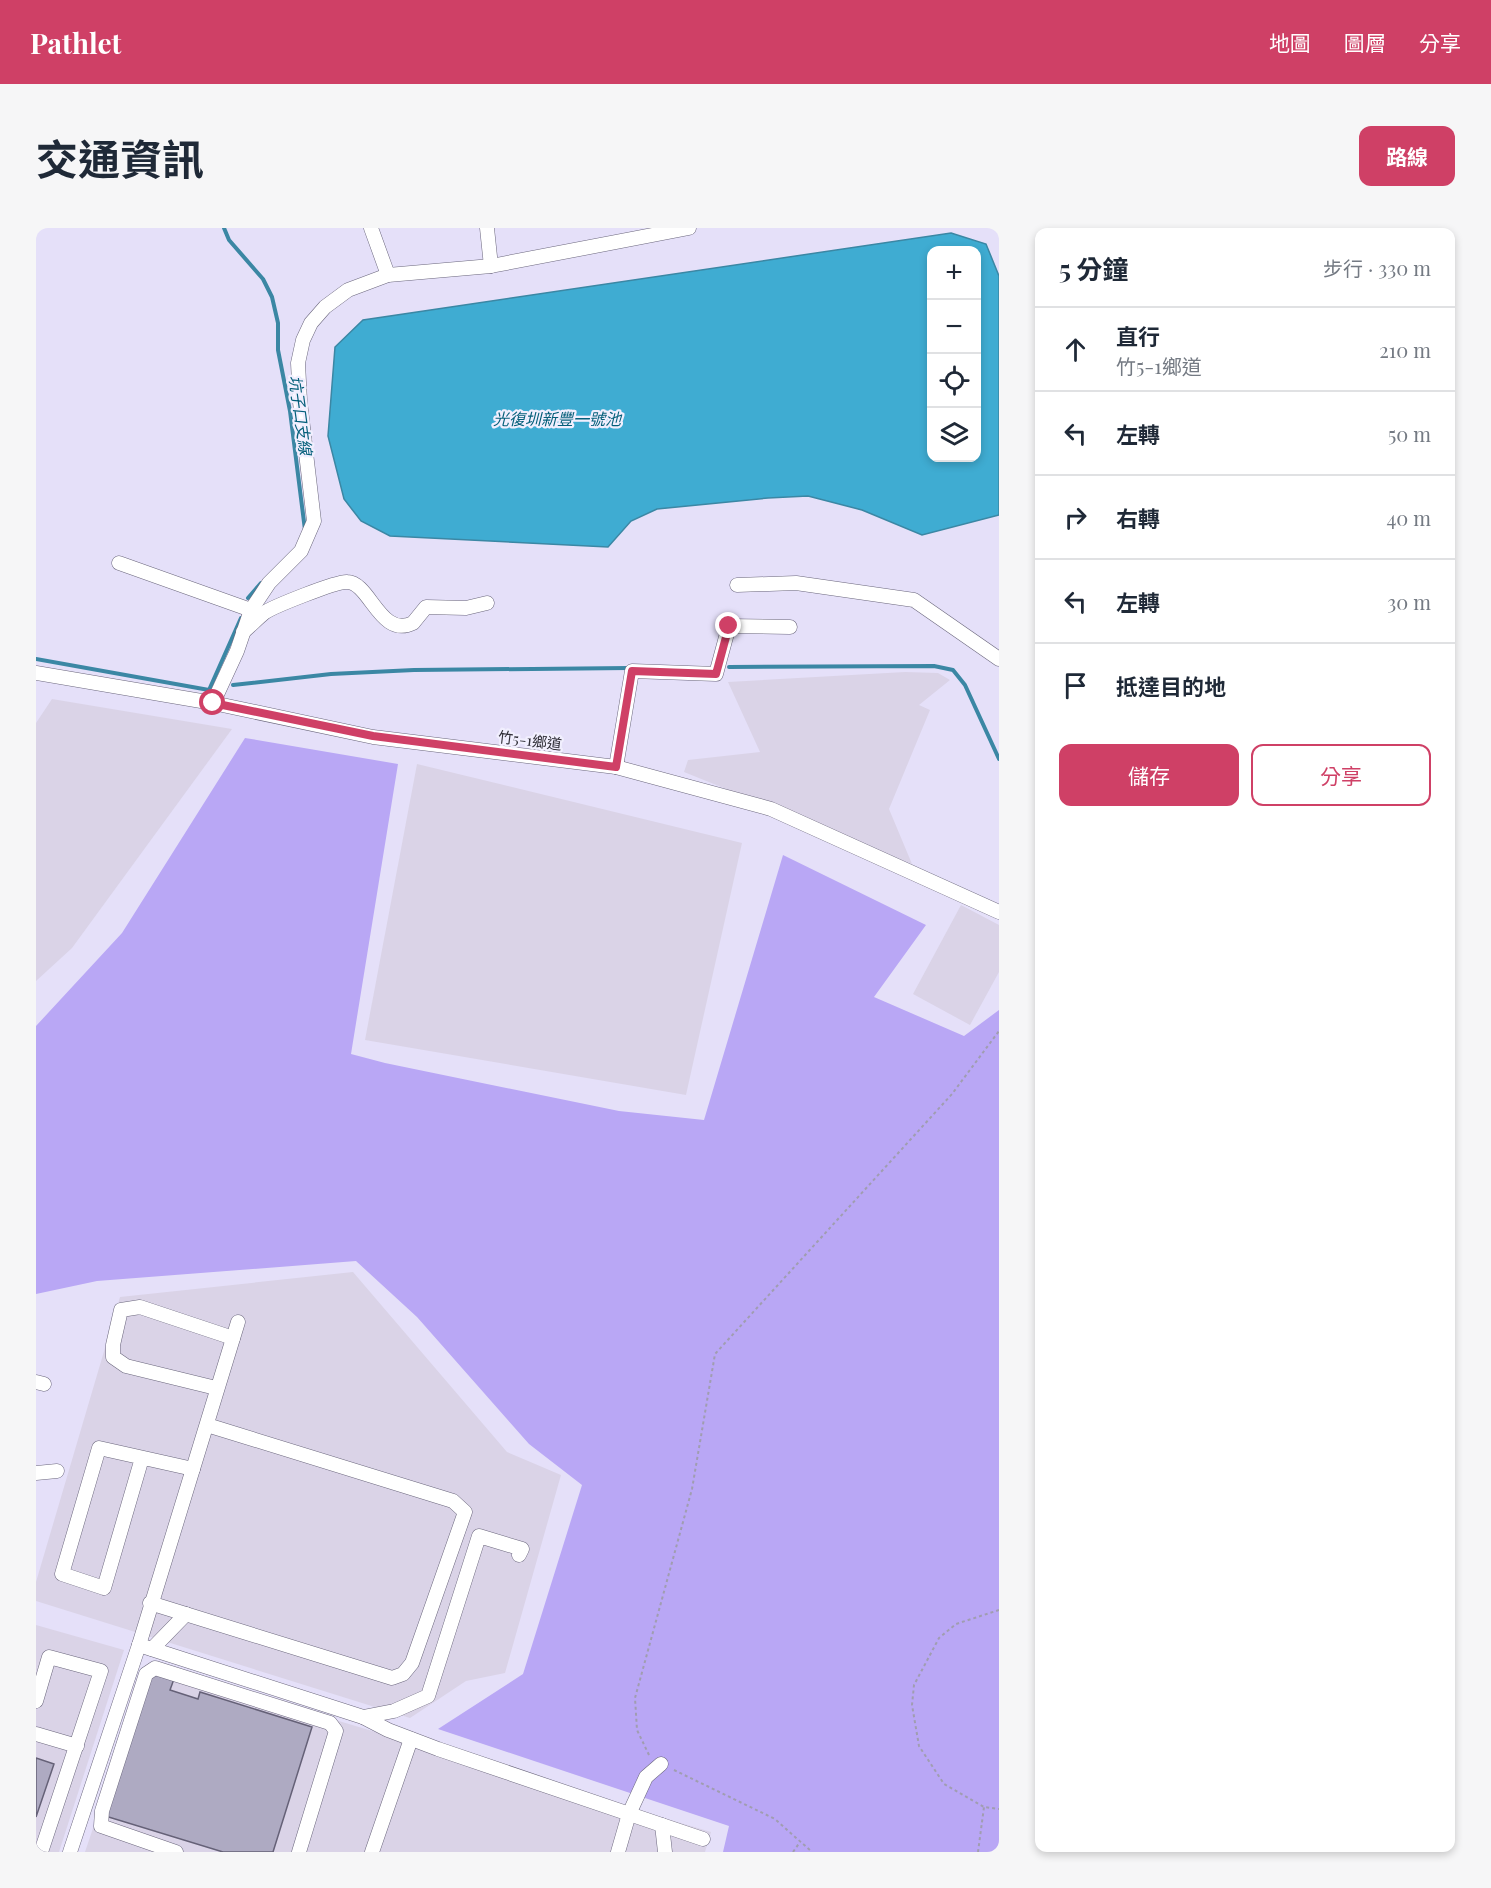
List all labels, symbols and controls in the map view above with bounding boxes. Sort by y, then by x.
text: Pathlet [30,24,121,61]
text: 地圖 [1269,28,1311,56]
text: 圖層 [1344,28,1386,56]
text: 分享 [1419,28,1461,56]
button: 路線 [1359,126,1455,186]
text: 交通資訊 [36,130,204,186]
map controls [927,246,981,462]
button: + [927,246,981,300]
text: 5 分鐘 [1059,251,1129,286]
text: 步行 · 330 m [1323,254,1431,281]
button: − [927,300,981,354]
text: 直行 [1116,321,1160,351]
icon: ahead [1059,333,1092,366]
text: 210 m [1379,336,1431,363]
text: 竹5-1鄉道 [1116,352,1202,379]
button: locate [927,354,981,408]
water label: 坑子口支線 [285,374,317,458]
water label: 光復圳新豐一號池 [493,408,623,429]
button: layers [927,408,981,462]
icon: left [1059,417,1092,450]
text: 左轉 [1116,419,1160,449]
text: 50 m [1388,420,1431,447]
icon: right [1059,501,1092,534]
text: 右轉 [1116,503,1160,533]
text: 40 m [1386,504,1431,531]
icon: left [1059,585,1092,618]
text: 左轉 [1116,587,1160,617]
text: 30 m [1387,588,1431,615]
route end [715,612,741,638]
icon: arrive [1059,669,1092,702]
text: 抵達目的地 [1116,671,1226,701]
route start [199,689,225,715]
street label: 竹5-1鄉道 [497,726,563,754]
button: 儲存 [1059,744,1239,806]
button: 分享 [1251,744,1431,806]

